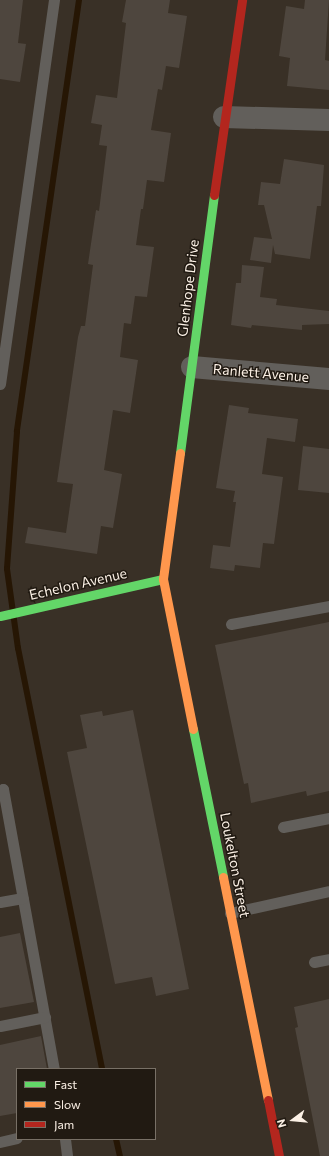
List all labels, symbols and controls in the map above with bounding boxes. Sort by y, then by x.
street label: Glenhope Drive [174,238,202,338]
street label: Ranlett Avenue [212,360,310,386]
street label: Echelon Avenue [27,565,129,603]
street label: Loukelton Street [217,811,253,919]
legend [16,1068,156,1140]
text: Fast [54,1077,77,1091]
text: Slow [54,1097,81,1111]
north arrow [273,1100,313,1140]
text: Jam [54,1117,74,1131]
text: N [274,1118,288,1129]

